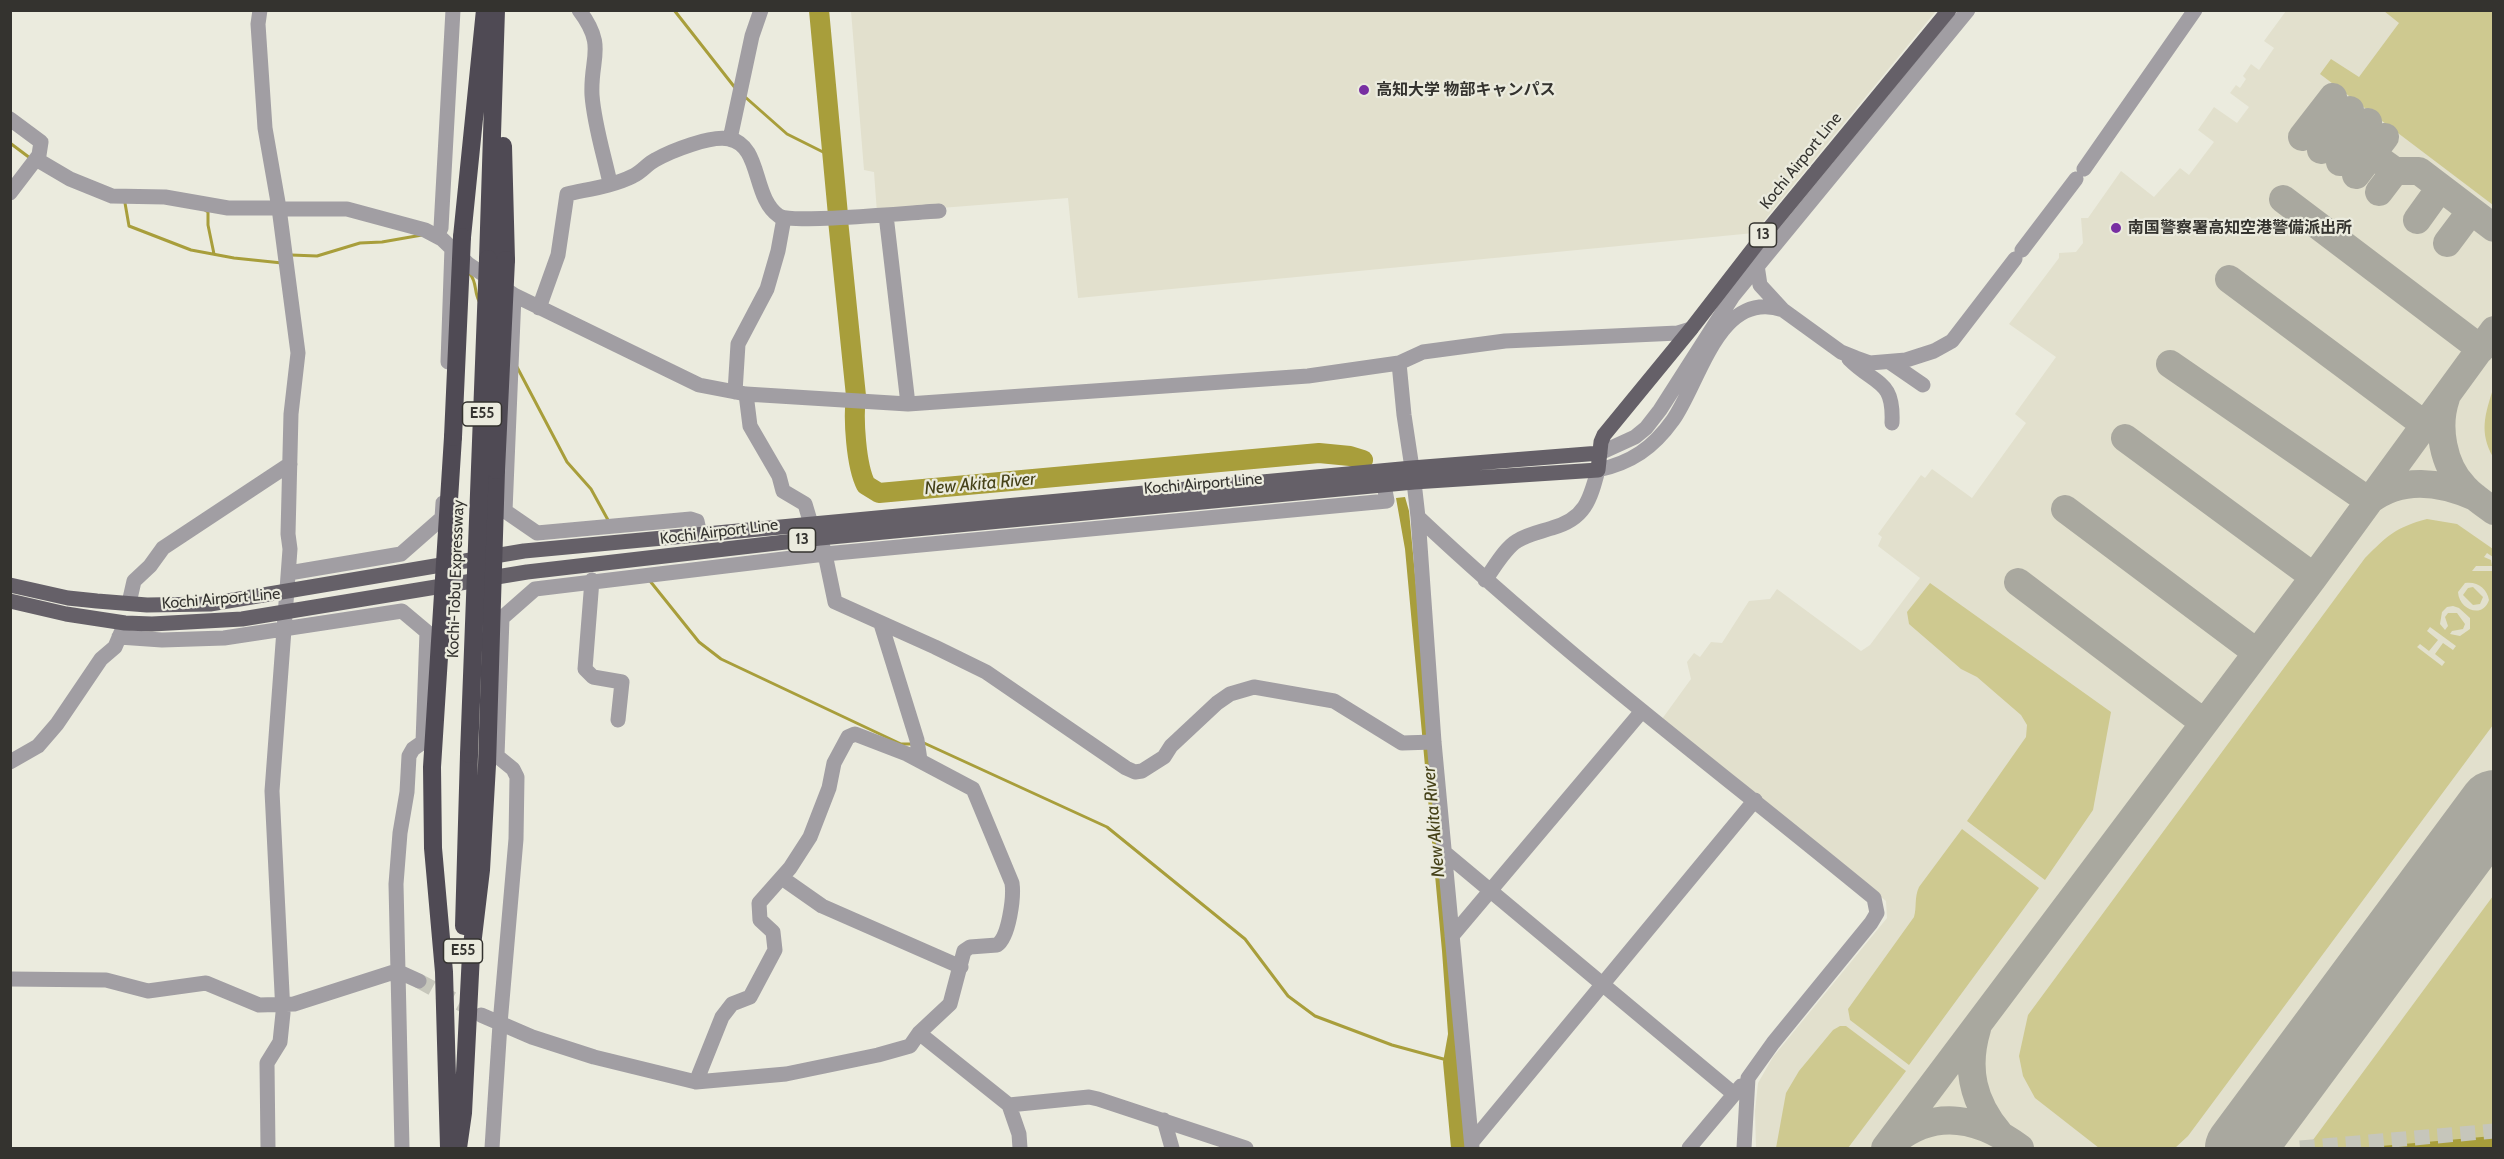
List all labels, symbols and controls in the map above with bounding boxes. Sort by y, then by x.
place label: 高知大学 物部キャンパス [1376,80,1556,100]
marker: 高知大学 物部キャンパス [1357,83,1371,97]
street label: Kochi Airport Line [1756,109,1846,213]
place label: 南国警察署高知空港警備派出所 [2128,218,2352,238]
marker: 南国警察署高知空港警備派出所 [2109,221,2123,235]
road number: 13 [1750,223,1776,247]
road number: E55 [462,402,502,426]
water label: New Akita River [924,468,1036,500]
street label: Kochi Airport Line [1143,469,1263,499]
street label: Kochi-Tobu Expressway [444,500,468,658]
street label: Kochi Airport Line [659,515,779,549]
road number: 13 [788,528,816,552]
street label: Kochi Airport Line [161,584,281,614]
water label: New Akita River [1418,766,1450,878]
road number: E55 [444,939,482,963]

